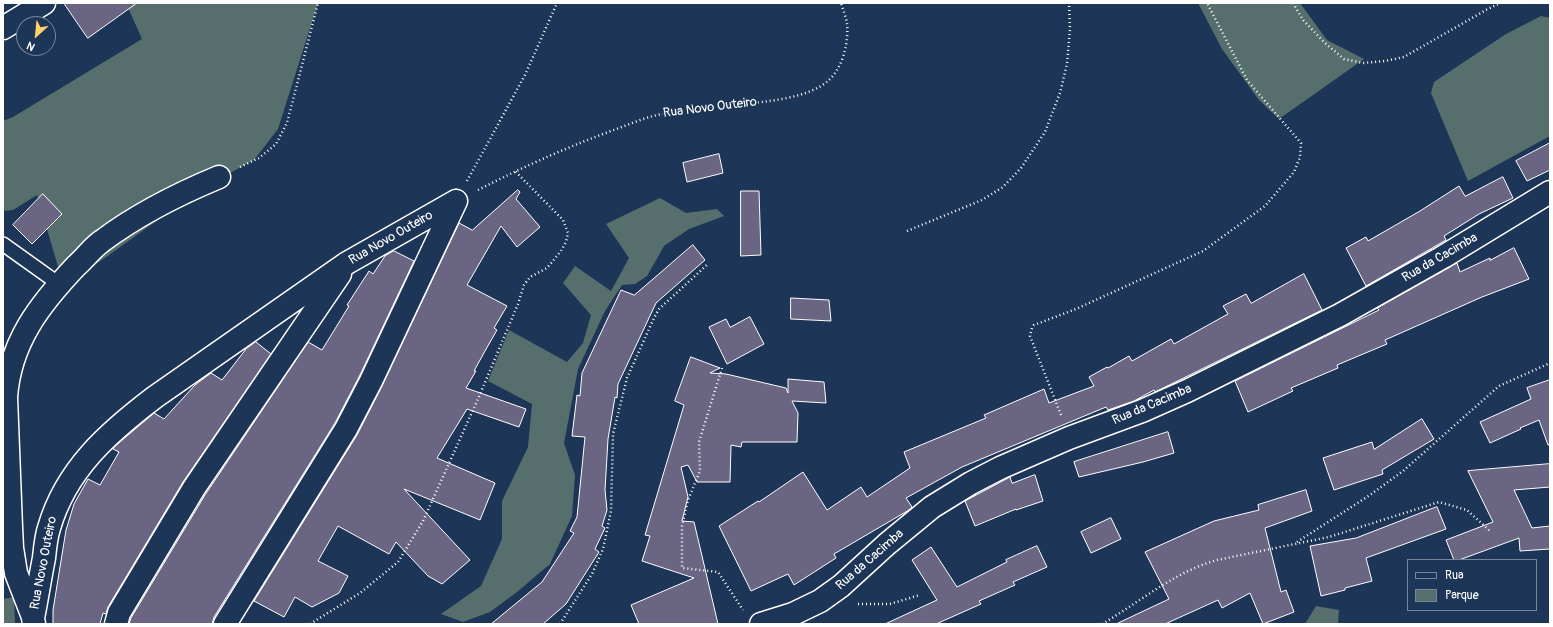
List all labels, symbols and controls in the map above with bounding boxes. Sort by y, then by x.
north arrow [16,16,56,56]
text: N [25,39,37,54]
street label: Rua Novo Outeiro [662,95,758,121]
street label: Rua Novo Outeiro [346,208,436,268]
street label: Rua da Cacimba [1399,230,1481,286]
street label: Rua da Cacimba [1110,381,1194,429]
street label: Rua Novo Outeiro [27,515,61,611]
street label: Rua da Cacimba [833,526,907,594]
legend [1407,559,1537,611]
text: Rua [1445,568,1464,583]
text: Parque [1445,588,1479,603]

